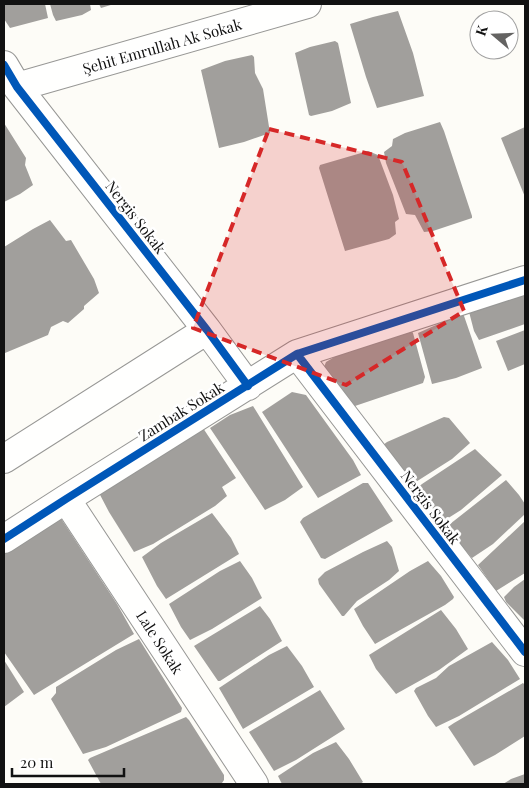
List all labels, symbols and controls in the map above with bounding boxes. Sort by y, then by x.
north arrow [469,10,519,60]
street label: Şehit Emrullah Ak Sokak [80,13,245,78]
text: K [471,22,492,38]
street label: Nergis Sokak [101,176,171,258]
street label: Zambak Sokak [134,376,228,445]
street label: Nergis Sokak [397,466,466,548]
street label: Lale Sokak [132,606,188,678]
scale bar [12,746,125,778]
text: 20 m [20,752,54,772]

